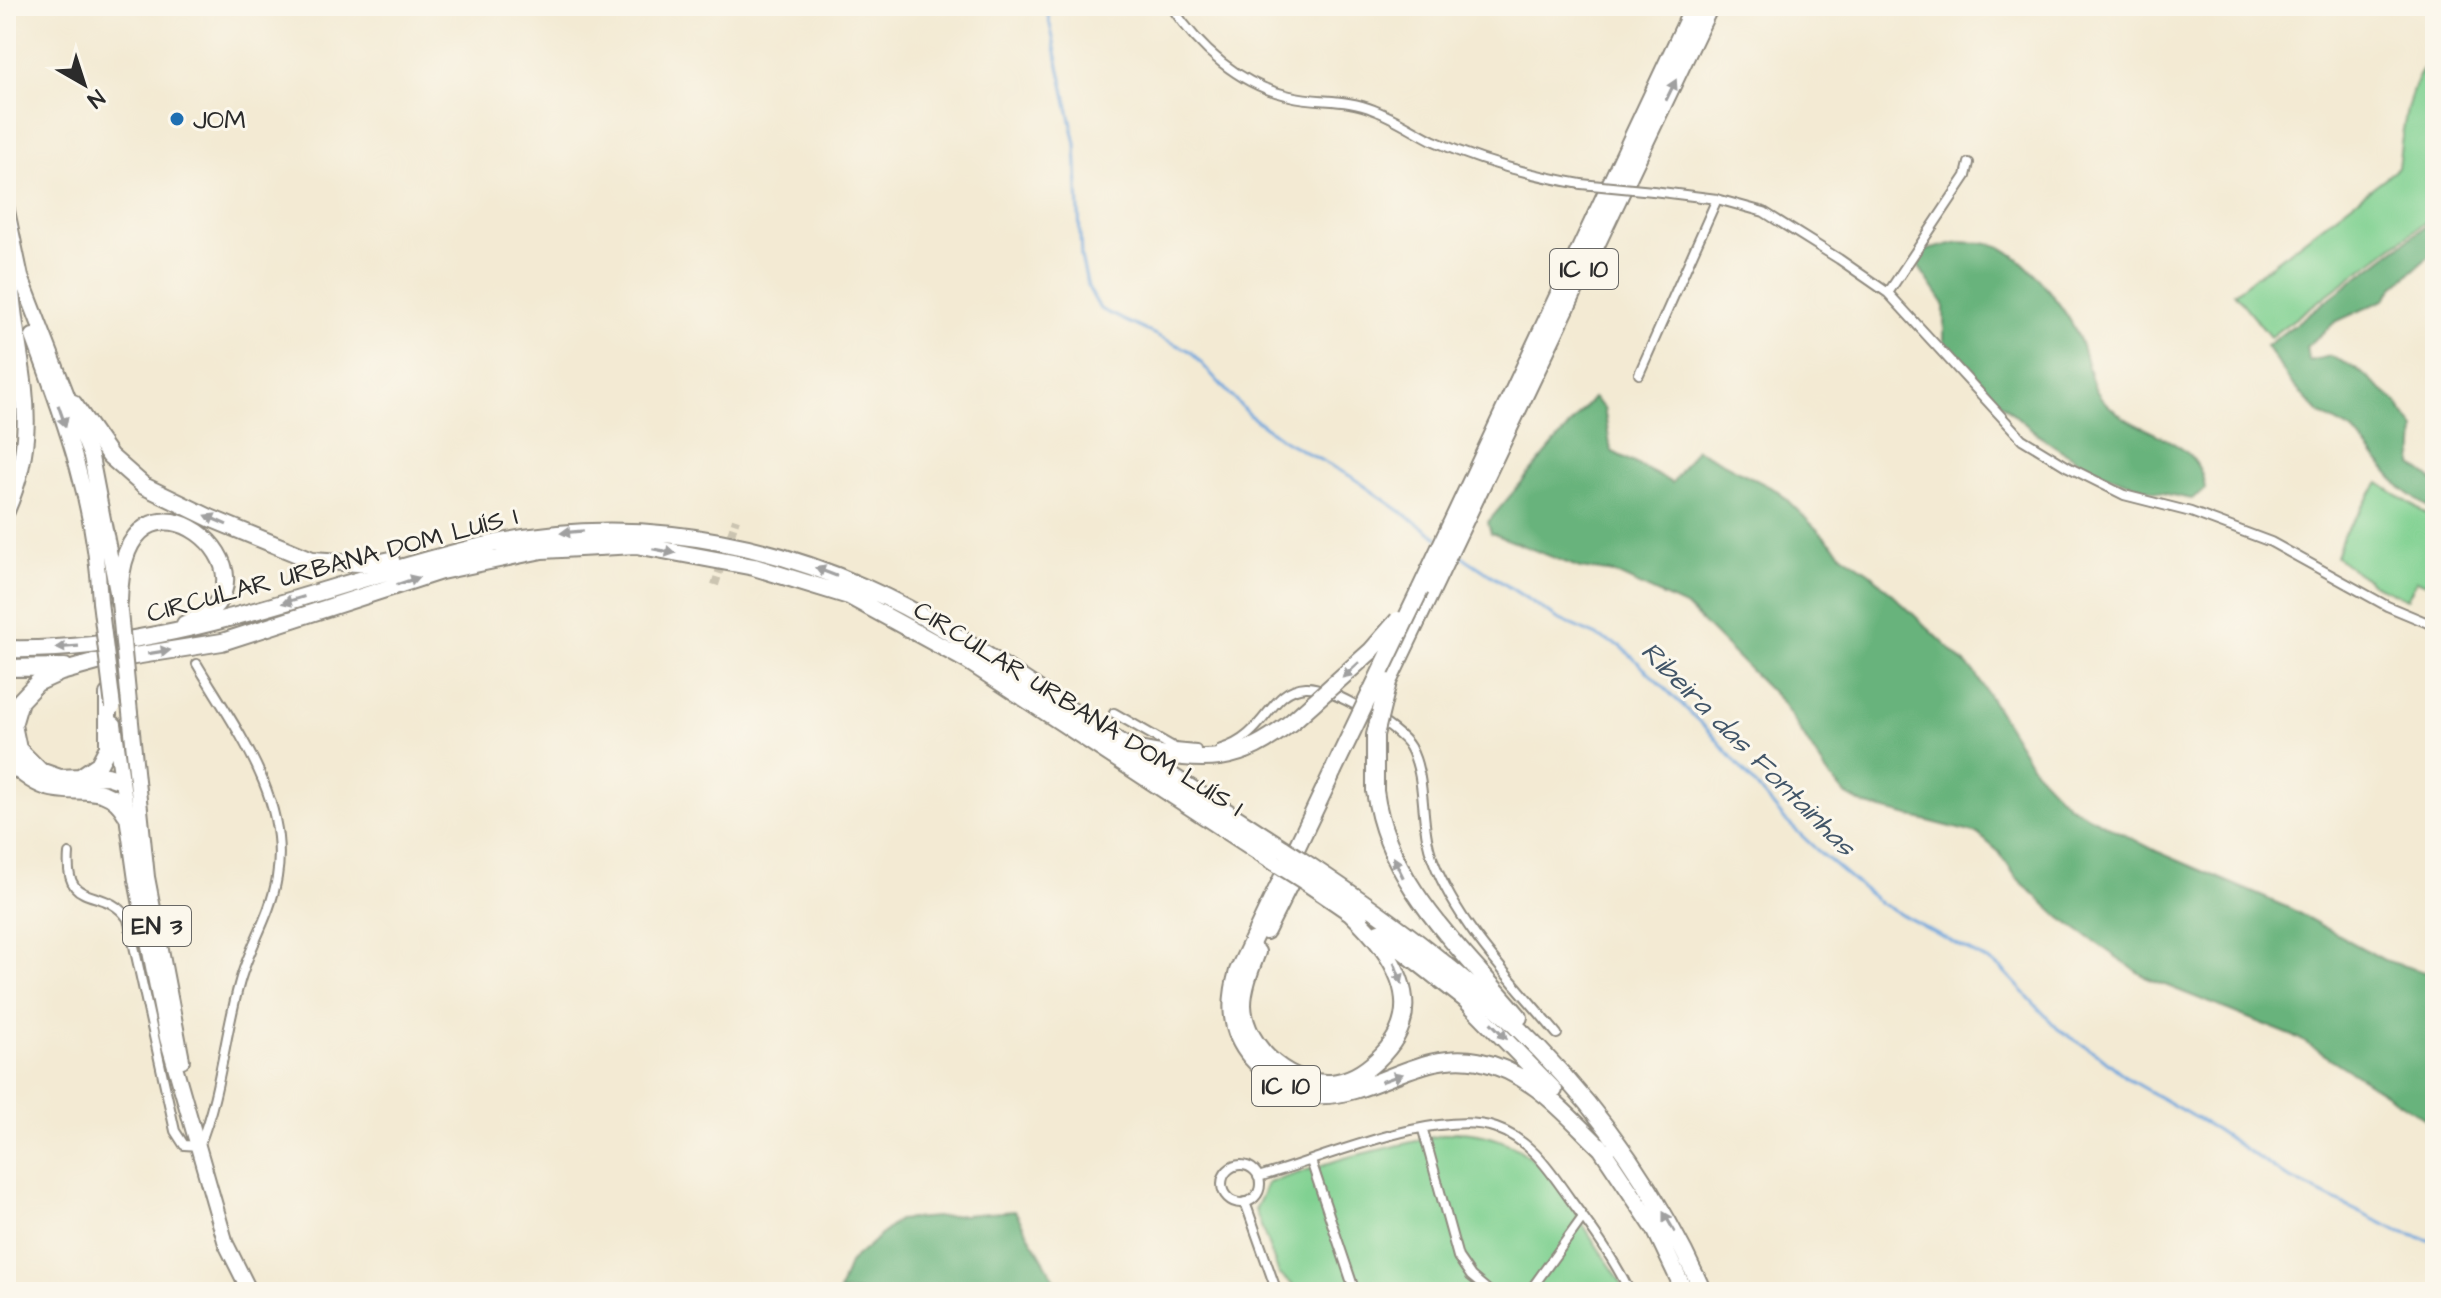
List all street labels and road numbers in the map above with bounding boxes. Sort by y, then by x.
road number: IC 10 [1550,249,1618,289]
street label: CIRCULAR URBANA DOM LUÍS I [143,498,522,632]
street label: CIRCULAR URBANA DOM LUÍS I [907,592,1250,826]
road number: EN 3 [123,906,191,946]
road number: IC 10 [1252,1066,1320,1106]

